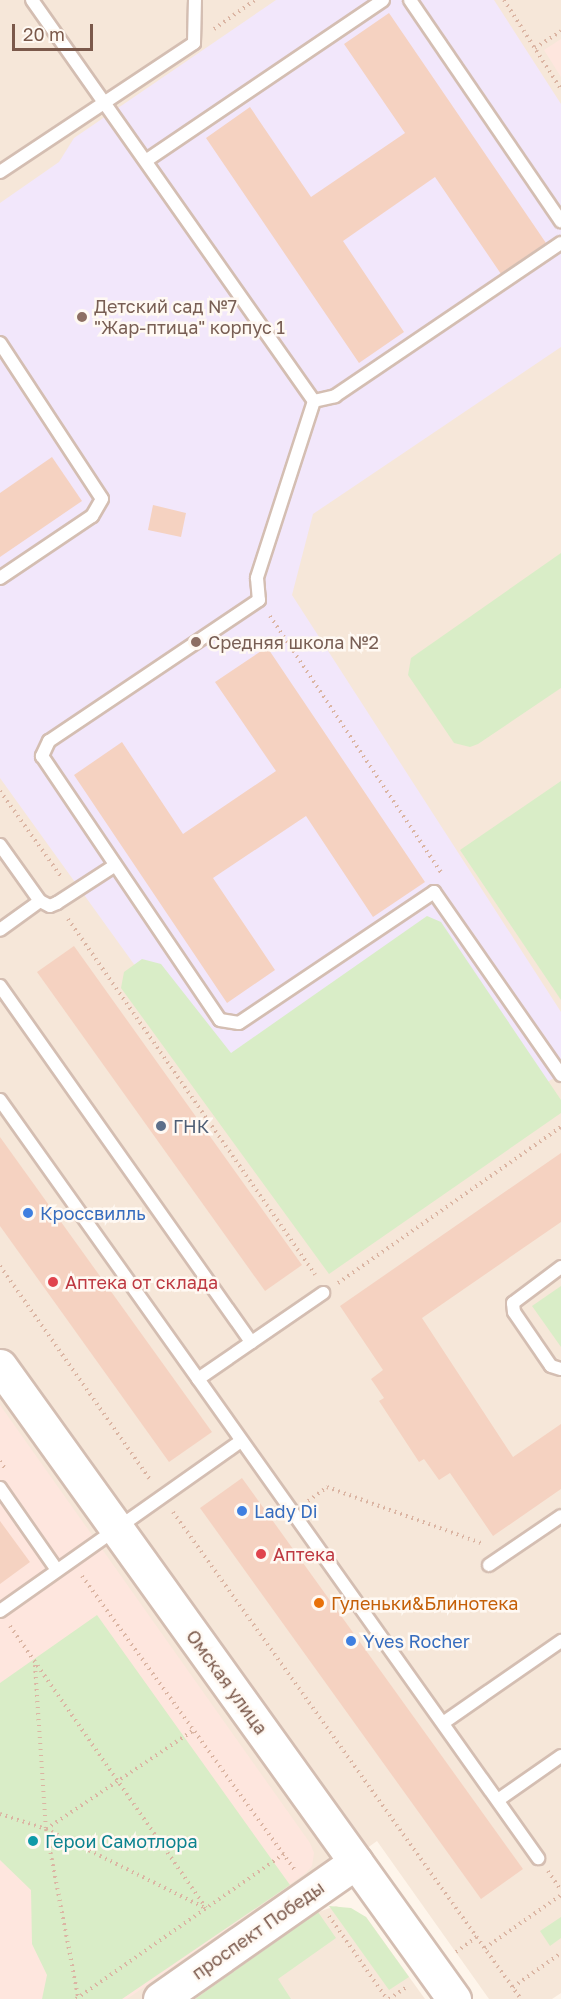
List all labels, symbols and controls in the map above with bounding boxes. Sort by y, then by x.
scale bar [15,12,96,50]
text: 20 m [23,23,65,45]
place label: Детский сад №7 "Жар-птица" корпус 1 [94,296,285,338]
marker: Детский сад №7 "Жар-птица" корпус 1 [75,310,89,324]
place label: Средняя школа №2 [208,631,379,653]
marker: Средняя школа №2 [189,635,203,649]
place label: ГНК [173,1115,209,1137]
marker: ГНК [154,1119,168,1133]
place label: Кроссвилль [40,1202,146,1224]
marker: Кроссвилль [21,1206,35,1220]
place label: Аптека от склада [65,1271,218,1293]
marker: Аптека от склада [46,1275,60,1289]
place label: Lady Di [254,1500,318,1522]
marker: Lady Di [235,1504,249,1518]
place label: Аптека [273,1543,335,1565]
marker: Аптека [254,1547,268,1561]
place label: Гуленьки&Блинотека [331,1592,518,1614]
marker: Гуленьки&Блинотека [312,1596,326,1610]
street label: Омская улица [182,1626,272,1738]
place label: Yves Rocher [363,1630,470,1652]
marker: Yves Rocher [344,1634,358,1648]
place label: Герои Самотлора [45,1830,198,1852]
marker: Герои Самотлора [26,1834,40,1848]
street label: проспект Победы [188,1876,328,1984]

